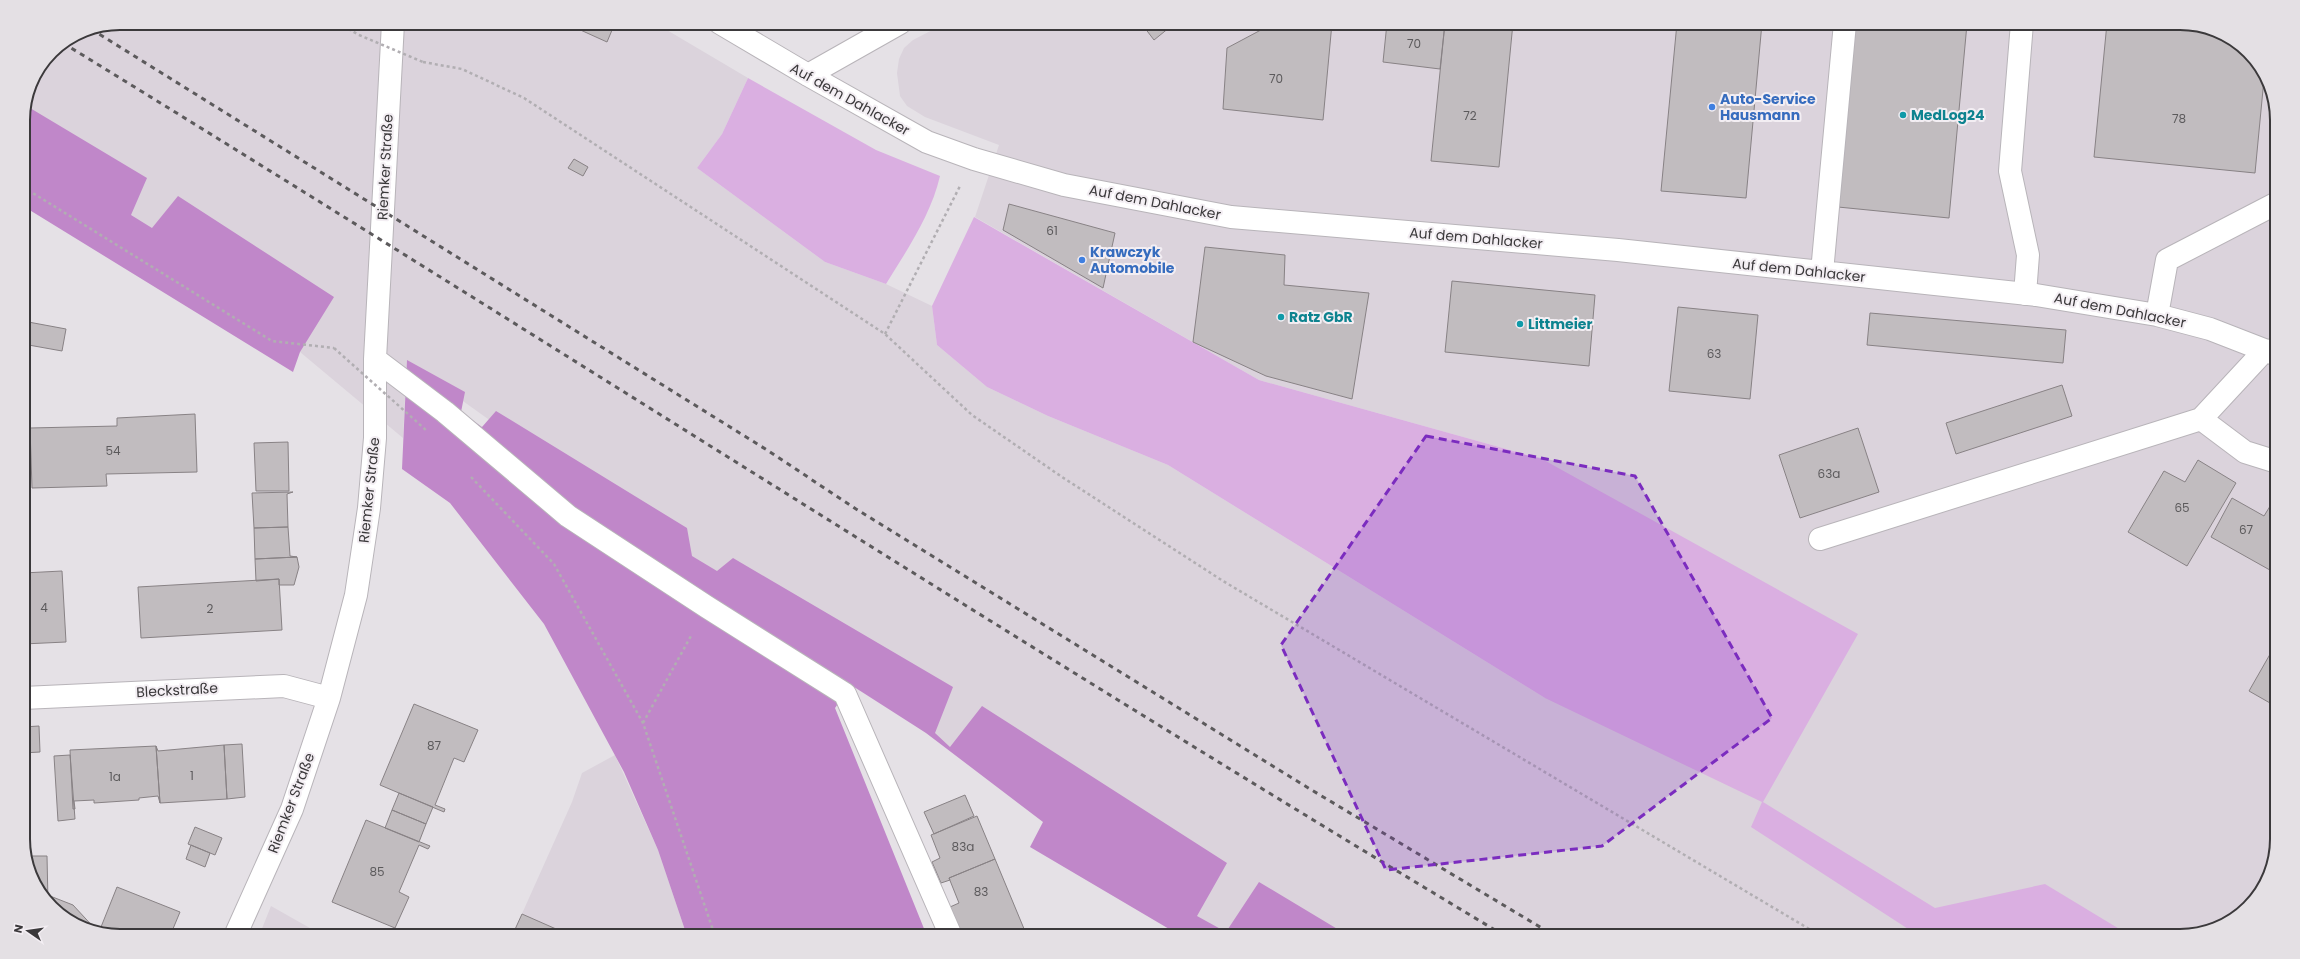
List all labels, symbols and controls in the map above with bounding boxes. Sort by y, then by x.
house number: 70 [1407,35,1421,52]
street label: Auf dem Dahlacker [787,58,913,140]
house number: 70 [1269,70,1283,87]
place label: Auto-Service Hausmann [1720,89,1816,125]
marker: Auto-Service Hausmann [1707,102,1717,112]
place label: MedLog24 [1911,105,1985,125]
house number: 72 [1463,107,1477,124]
marker: MedLog24 [1898,110,1908,120]
house number: 78 [2172,110,2186,127]
street label: Riemker Straße [372,113,398,221]
street label: Auf dem Dahlacker [1087,179,1223,225]
house number: 61 [1046,222,1058,239]
street label: Auf dem Dahlacker [1408,222,1544,254]
place label: Krawczyk Automobile [1090,242,1175,278]
street label: Auf dem Dahlacker [1731,253,1867,287]
marker: Krawczyk Automobile [1077,255,1087,265]
street label: Auf dem Dahlacker [2052,287,2188,333]
place label: Ratz GbR [1289,307,1353,327]
marker: Ratz GbR [1276,312,1286,322]
place label: Littmeier [1528,314,1592,334]
marker: Littmeier [1515,319,1525,329]
house number: 63 [1707,345,1721,362]
street label: Riemker Straße [354,436,385,544]
house number: 54 [105,442,121,459]
house number: 63a [1818,465,1840,482]
house number: 65 [2174,499,2190,516]
house number: 67 [2239,521,2254,538]
house number: 4 [40,599,48,616]
house number: 2 [207,600,214,617]
street label: Bleckstraße [136,678,219,702]
house number: 87 [427,737,442,754]
street label: Riemker Straße [263,750,319,856]
house number: 1 [190,767,194,784]
house number: 1a [109,768,121,785]
house number: 83a [952,838,974,855]
house number: 85 [369,863,385,880]
house number: 83 [974,883,988,900]
north arrow [8,911,48,951]
text: N [10,923,27,935]

